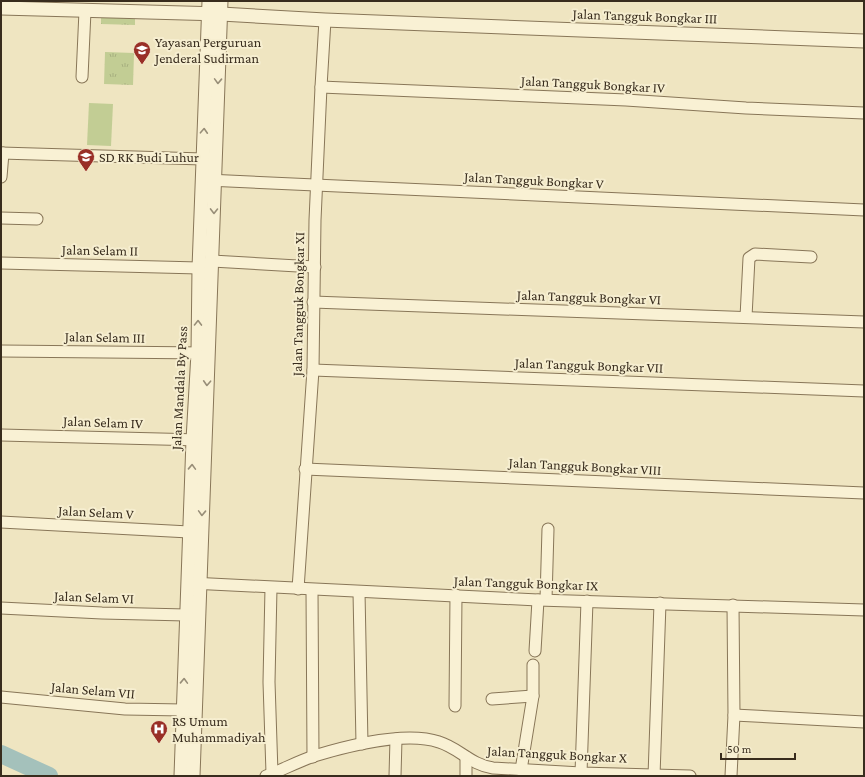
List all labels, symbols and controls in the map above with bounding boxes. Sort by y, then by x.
street label: Jalan Tangguk Bongkar III [570,5,718,27]
place label: Yayasan Perguruan Jenderal Sudirman [153,34,262,66]
school or university icon: Yayasan Perguruan Jenderal Sudirman [132,40,152,65]
street label: Jalan Tangguk Bongkar IV [519,72,665,96]
one-way arrow [214,78,223,84]
one-way arrow [200,128,209,134]
school or university icon: SD RK Budi Luhur [76,147,96,172]
place label: SD RK Budi Luhur [99,149,199,165]
street label: Jalan Tangguk Bongkar V [462,168,604,192]
one-way arrow [210,208,218,214]
street label: Jalan Tangguk Bongkar XI [289,232,307,378]
street label: Jalan Selam II [60,241,138,259]
street label: Jalan Tangguk Bongkar VI [515,286,661,308]
one-way arrow [194,320,202,326]
street label: Jalan Mandala By Pass [168,326,190,452]
street label: Jalan Selam III [63,328,145,346]
street label: Jalan Tangguk Bongkar VII [513,354,663,376]
one-way arrow [203,380,212,386]
street label: Jalan Selam IV [61,413,143,431]
street label: Jalan Tangguk Bongkar VIII [506,454,662,478]
one-way arrow [187,464,196,470]
street label: Jalan Selam V [56,502,134,522]
one-way arrow [198,510,206,516]
street label: Jalan Tangguk Bongkar IX [452,572,598,594]
street label: Jalan Selam VI [52,588,134,606]
street label: Jalan Selam VII [48,678,136,702]
one-way arrow [179,678,188,684]
place label: RS Umum Muhammadiyah [172,713,266,745]
hospital icon: RS Umum Muhammadiyah [149,719,169,744]
scale bar [721,735,795,761]
street label: Jalan Tangguk Bongkar X [485,742,627,766]
text: 50 m [727,742,752,756]

